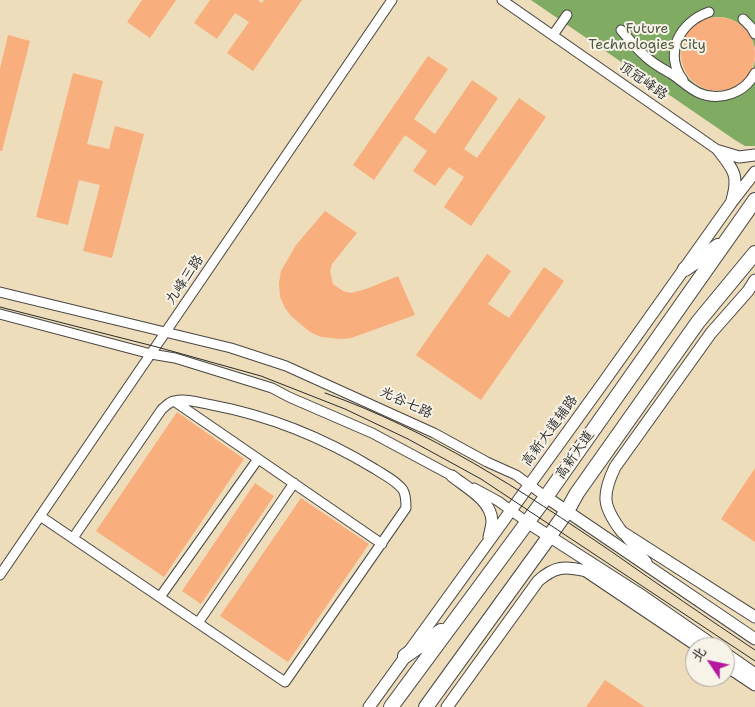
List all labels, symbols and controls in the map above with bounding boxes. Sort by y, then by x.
park label: Future Technologies City [588,21,706,54]
street label: 顶冠峰路 [615,58,671,104]
street label: 九峰三路 [162,252,208,308]
street label: 光谷七路 [377,384,435,422]
street label: 高新大道辅路 [519,392,581,470]
street label: 高新大道 [552,427,598,483]
north arrow [685,637,735,687]
text: 北 [687,643,710,665]

